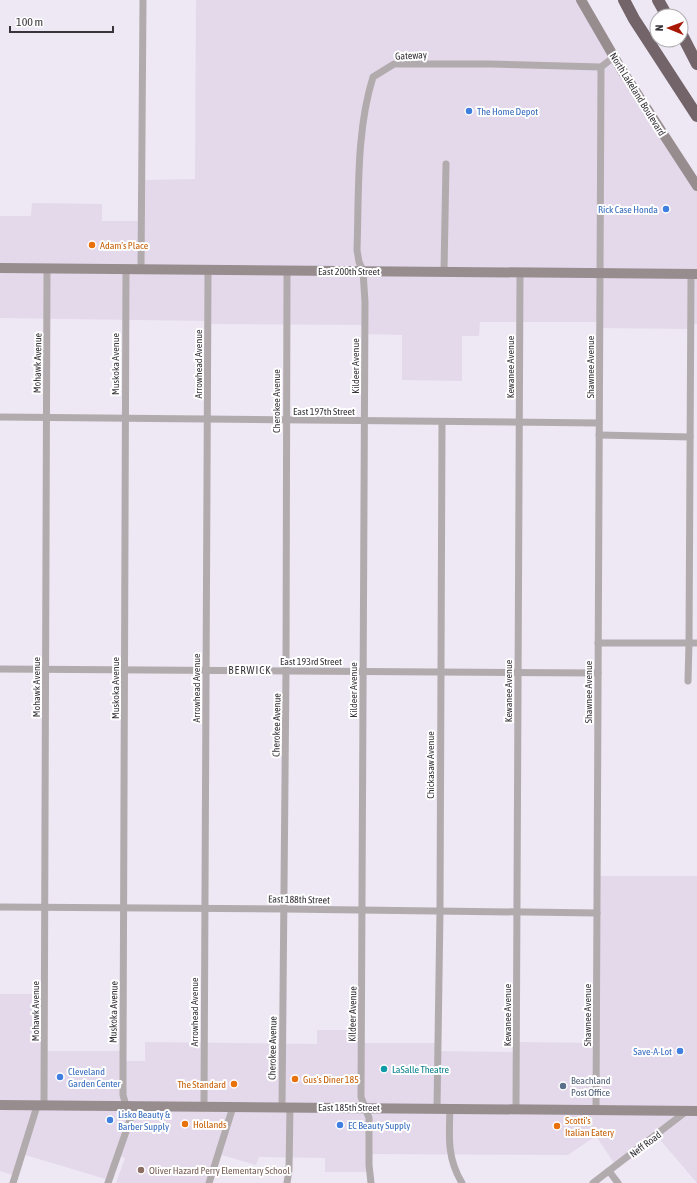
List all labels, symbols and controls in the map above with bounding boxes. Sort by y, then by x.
scale bar [10,8,113,34]
north arrow [649,8,689,48]
text: 100 m [16,15,43,29]
text: N [653,24,665,31]
street label: Gateway [395,49,427,62]
street label: North Lakeland Boulevard [608,51,668,138]
marker: The Home Depot [464,106,474,116]
place label: The Home Depot [477,106,538,117]
place label: Rick Case Honda [598,204,658,215]
marker: Rick Case Honda [661,204,671,214]
marker: Adam's Place [87,240,97,250]
place label: Adam's Place [100,240,149,251]
street label: East 200th Street [318,266,380,277]
street label: Arrowhead Avenue [193,329,204,399]
street label: Mohawk Avenue [31,332,44,393]
street label: Muskoka Avenue [110,333,121,395]
street label: Kewanee Avenue [505,335,516,398]
street label: Shawnee Avenue [585,335,596,398]
street label: Kildeer Avenue [350,338,361,394]
street label: Cherokee Avenue [271,369,282,433]
street label: East 197th Street [293,406,355,417]
street label: Arrowhead Avenue [191,653,202,723]
street label: Mohawk Avenue [31,656,42,717]
street label: East 193rd Street [280,656,342,667]
street label: Muskoka Avenue [110,657,121,719]
street label: Kewanee Avenue [503,659,514,722]
street label: Shawnee Avenue [583,660,594,723]
street label: Kildeer Avenue [348,662,359,718]
district label: BERWICK [228,664,272,676]
street label: Cherokee Avenue [270,693,283,757]
street label: Chickasaw Avenue [425,731,436,799]
street label: East 188th Street [268,893,330,906]
street label: Arrowhead Avenue [189,977,200,1047]
street label: Mohawk Avenue [30,980,41,1041]
street label: Muskoka Avenue [107,980,120,1043]
street label: Kewanee Avenue [502,983,513,1046]
street label: Shawnee Avenue [582,983,593,1046]
street label: Kildeer Avenue [347,986,358,1042]
street label: Cherokee Avenue [266,1016,279,1080]
place label: Save-A-Lot [633,1046,672,1057]
marker: Save-A-Lot [675,1046,685,1056]
marker: LaSalle Theatre [379,1064,389,1074]
place label: LaSalle Theatre [392,1064,450,1075]
place label: Cleveland Garden Center [68,1066,122,1089]
marker: Cleveland Garden Center [55,1072,65,1082]
marker: Gus's Diner 185 [290,1074,300,1084]
place label: Gus's Diner 185 [303,1074,359,1085]
place label: Beachland Post Office [571,1075,611,1098]
place label: The Standard [177,1079,226,1090]
marker: The Standard [229,1079,239,1089]
marker: Beachland Post Office [558,1081,568,1091]
street label: East 185th Street [318,1102,380,1113]
place label: Lisko Beauty & Barber Supply [118,1109,171,1132]
marker: Lisko Beauty & Barber Supply [105,1115,115,1125]
place label: Scotti's Italian Eatery [565,1115,614,1138]
marker: Hollands [180,1119,190,1129]
place label: Hollands [193,1119,227,1130]
marker: EC Beauty Supply [335,1120,345,1130]
place label: EC Beauty Supply [348,1120,410,1131]
marker: Scotti's Italian Eatery [552,1121,562,1131]
street label: Neff Road [627,1129,663,1160]
marker: Oliver Hazard Perry Elementary School [136,1165,146,1175]
place label: Oliver Hazard Perry Elementary School [149,1165,290,1176]

